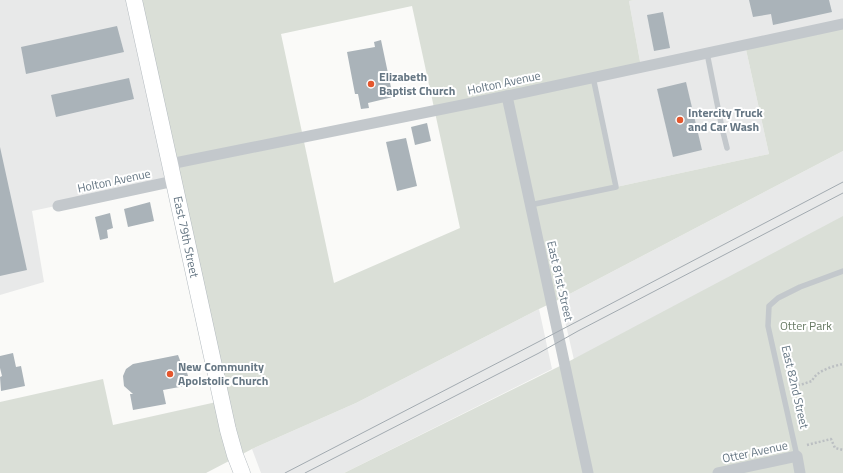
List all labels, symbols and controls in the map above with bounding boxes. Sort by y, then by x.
street label: Holton Avenue [466,65,542,100]
place label: Elizabeth Baptist Church [379,67,455,100]
marker: Elizabeth Baptist Church [366,79,376,89]
place label: Intercity Truck and Car Wash [688,103,764,136]
marker: Intercity Truck and Car Wash [675,115,685,125]
street label: Holton Avenue [76,163,152,198]
street label: East 79th Street [169,194,205,280]
street label: East 81st Street [542,239,579,324]
park label: Otter Park [780,316,832,335]
street label: East 82nd Street [777,343,814,431]
place label: New Community Apolstolic Church [178,357,268,390]
marker: New Community Apolstolic Church [165,369,175,379]
street label: Otter Avenue [720,435,790,468]

